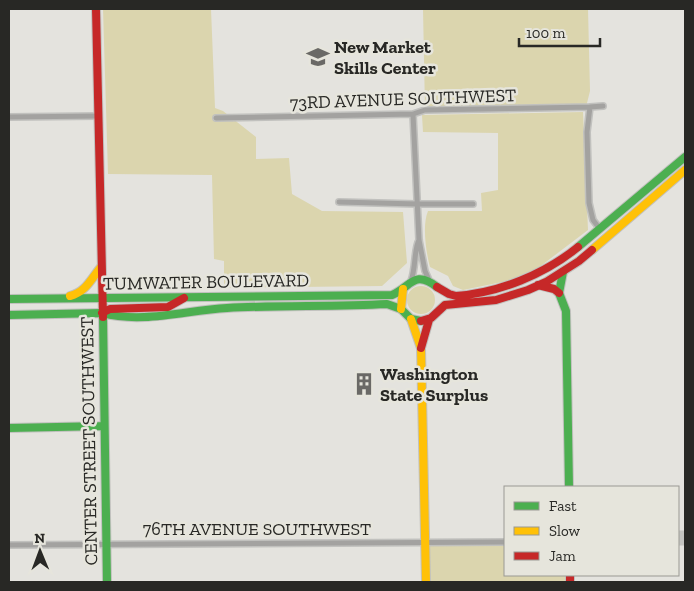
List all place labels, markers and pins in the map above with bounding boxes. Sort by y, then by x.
place label: New Market Skills Center [334,36,436,79]
school or university icon: New Market Skills Center [305,44,331,70]
place label: Washington State Surplus [380,363,488,406]
building icon: Washington State Surplus [351,371,377,397]

